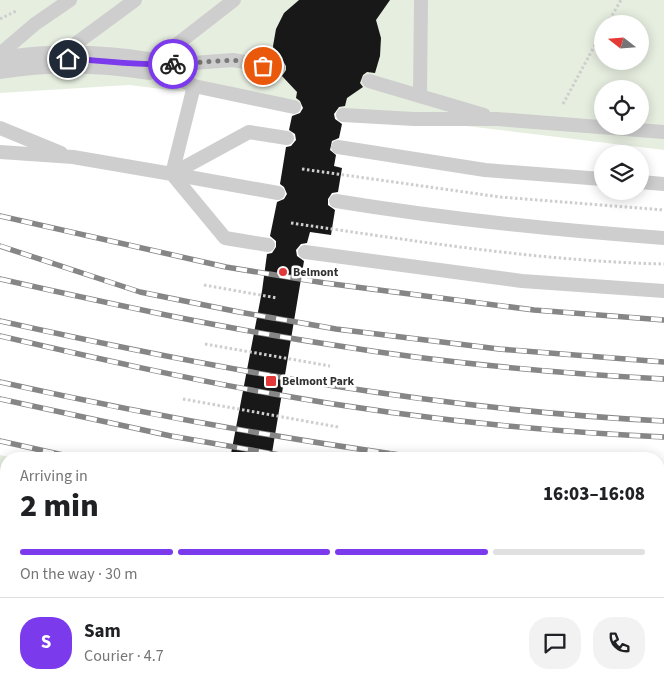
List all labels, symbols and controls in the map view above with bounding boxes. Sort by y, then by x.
north arrow [594,15,649,70]
map controls [594,15,649,200]
pin [47,38,89,80]
courier [148,39,198,89]
icon: home [54,45,82,73]
pin [242,45,284,87]
icon: bike [159,50,187,78]
icon: bag [249,52,277,80]
button: locate [594,80,649,135]
button: layers [594,145,649,200]
place label: Belmont [293,264,339,281]
marker: Belmont [277,266,289,278]
place label: Belmont Park [282,373,355,390]
marker: Belmont Park [264,374,278,388]
text: Arriving in [20,465,88,487]
text: 16:03–16:08 [543,481,645,508]
text: 2 min [20,483,99,529]
text: On the way · 30 m [20,563,137,585]
button: chat [529,617,581,669]
button: phone [593,617,645,669]
text: Sam [84,618,121,645]
text: S [41,629,51,656]
text: Courier · 4.7 [84,645,164,667]

